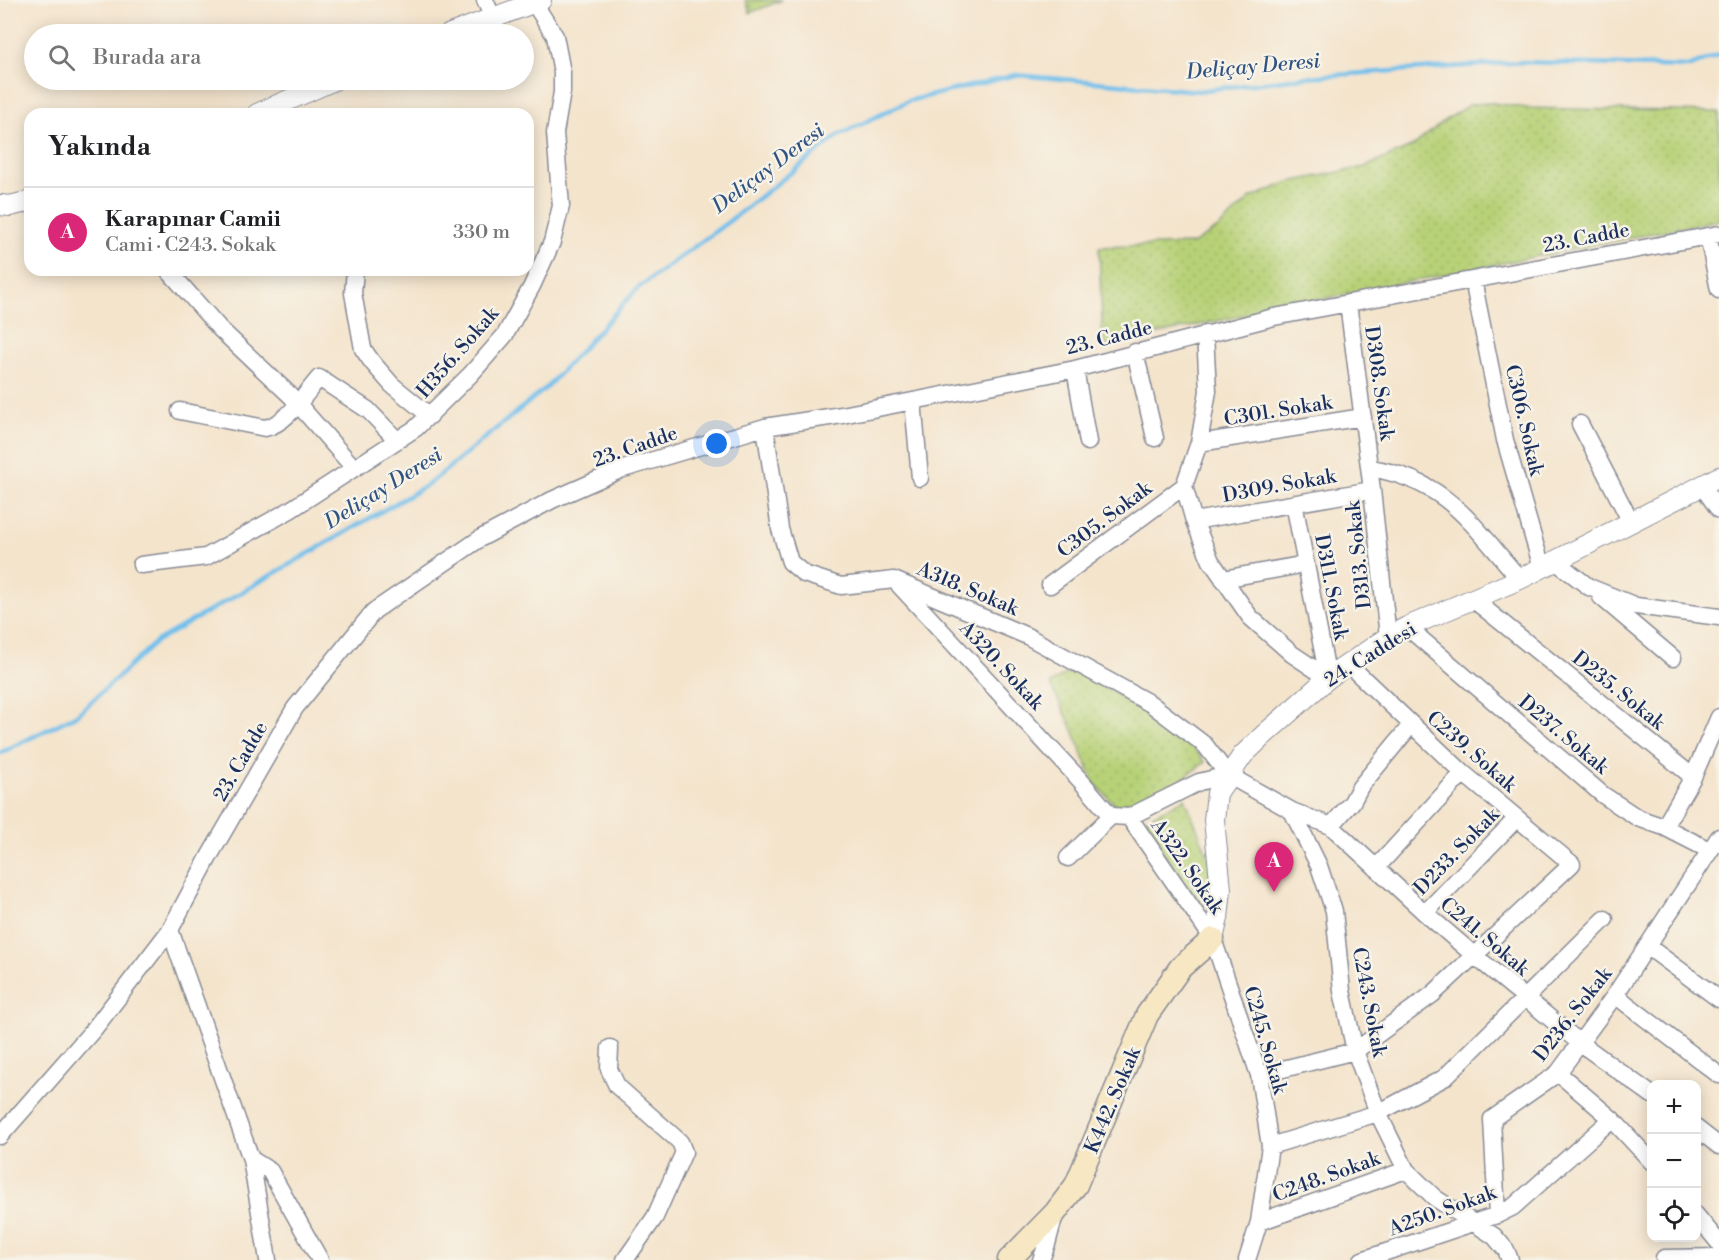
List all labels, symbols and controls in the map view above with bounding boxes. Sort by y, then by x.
search box [24,24,534,90]
icon: search [45,41,78,74]
text: Burada ara [93,44,201,71]
water label: Deliçay Deresi [1184,48,1322,86]
water label: Deliçay Deresi [706,118,830,220]
text: Yakında [48,131,151,163]
text: Karapınar Camii [105,206,281,233]
street label: 23. Cadde [1541,218,1632,259]
text: A [60,220,75,245]
text: 330 m [453,220,510,245]
text: Cami · C243. Sokak [105,233,276,258]
street label: H356. Sokak [412,301,506,404]
street label: 23. Cadde [1064,316,1155,361]
street label: D308. Sokak [1358,324,1399,443]
street label: C306. Sokak [1499,362,1549,480]
street label: C301. Sokak [1222,390,1336,432]
street label: 23. Cadde [590,421,681,474]
your location [702,429,731,458]
water label: Deliçay Deresi [319,442,448,536]
street label: D309. Sokak [1220,464,1340,509]
street label: C305. Sokak [1053,476,1158,564]
street label: D313. Sokak [1341,498,1378,610]
street label: D311. Sokak [1308,532,1353,644]
street label: A318. Sokak [912,556,1023,623]
street label: A320. Sokak [953,616,1049,717]
street label: 24. Caddesi [1320,617,1422,693]
street label: D235. Sokak [1567,646,1671,737]
street label: D237. Sokak [1513,690,1614,781]
street label: C239. Sokak [1421,706,1522,799]
street label: 23. Cadde [209,717,274,806]
street label: D233. Sokak [1409,802,1506,901]
street label: A322. Sokak [1144,814,1230,921]
pin: A [1254,842,1294,892]
street label: C241. Sokak [1434,892,1535,983]
street label: C243. Sokak [1346,945,1392,1061]
street label: D236. Sokak [1529,961,1619,1067]
street label: C245. Sokak [1237,984,1292,1099]
street label: K442. Sokak [1080,1042,1148,1158]
map controls [1647,1080,1701,1242]
button: + [1647,1080,1701,1134]
button: − [1647,1134,1701,1188]
street label: C248. Sokak [1269,1146,1385,1208]
street label: A250. Sokak [1384,1180,1501,1243]
button: locate [1647,1188,1701,1242]

